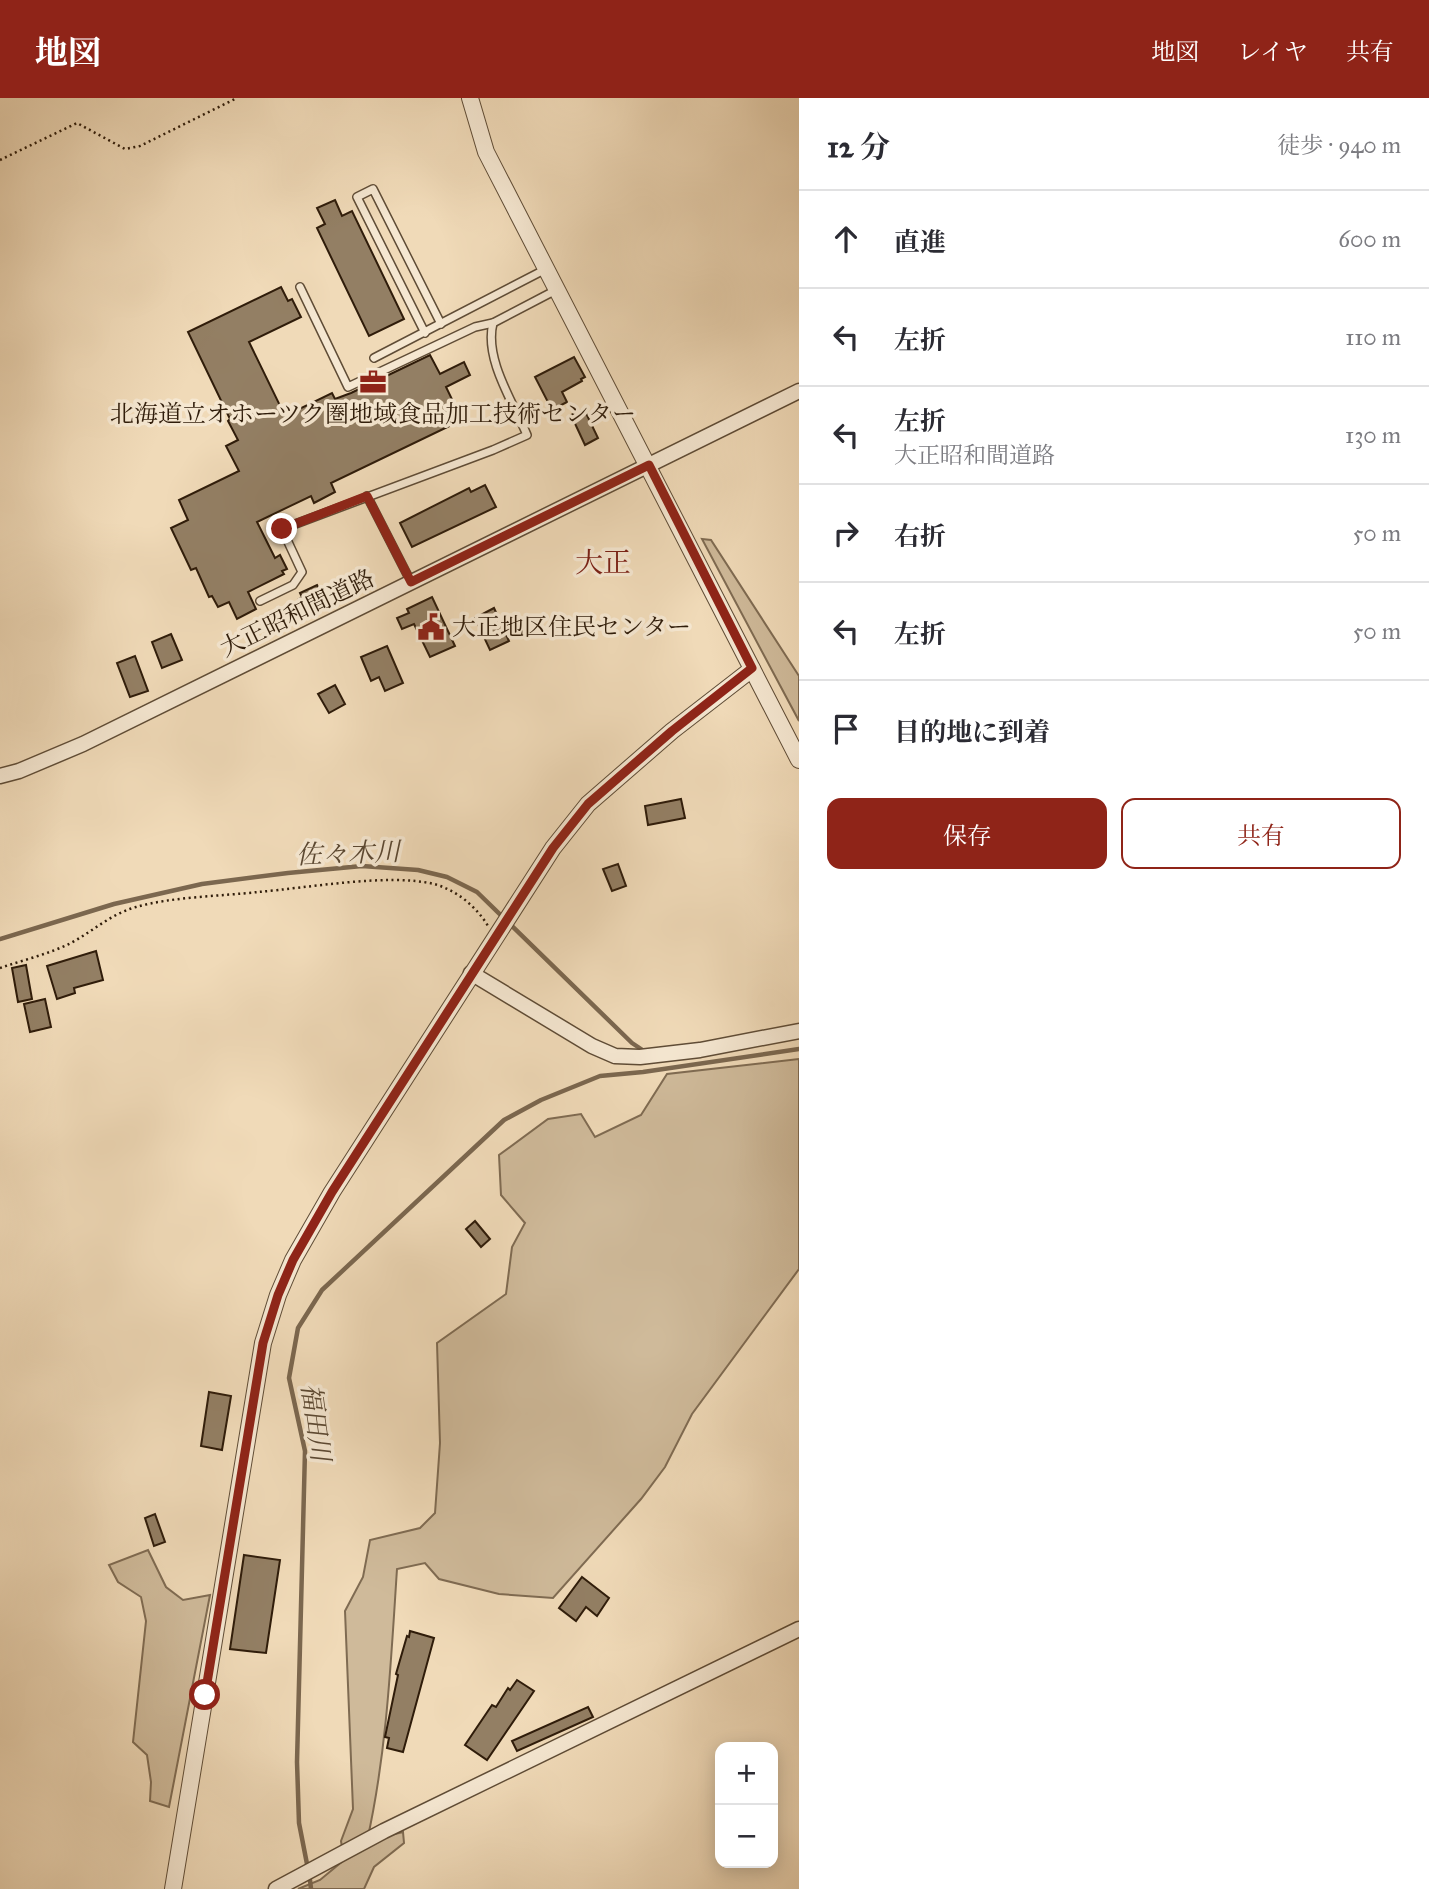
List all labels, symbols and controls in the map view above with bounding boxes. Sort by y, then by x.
text: 地図 [35,33,101,73]
text: 地図 [1151,37,1199,67]
text: レイヤ [1237,37,1308,67]
text: 共有 [1346,37,1394,67]
text: 12 分 [827,129,890,165]
text: 徒歩 · 940 m [1277,131,1401,159]
icon: ahead [827,220,865,258]
text: 600 m [1338,225,1401,253]
text: 直進 [894,226,946,258]
icon: left [827,318,865,356]
text: 110 m [1345,323,1401,351]
text: 左折 [894,324,946,356]
office icon: 北海道立オホーツク圏地域食品加工技術センター [358,367,388,397]
place label: 北海道立オホーツク圏地域食品加工技術センター [110,399,636,429]
text: 左折 [894,405,946,437]
icon: left [827,416,865,454]
text: 130 m [1345,421,1401,449]
text: 大正昭和間道路 [894,441,1055,469]
route end [266,513,297,544]
icon: right [827,514,865,552]
text: 50 m [1353,519,1401,547]
text: 右折 [894,520,946,552]
district label: 大正 [575,545,631,580]
street label: 大正昭和間道路 [215,563,379,663]
public building icon: 大正地区住民センター [416,612,446,642]
place label: 大正地区住民センター [452,612,691,642]
icon: left [827,612,865,650]
text: 50 m [1353,617,1401,645]
text: 左折 [894,618,946,650]
icon: arrive [827,710,865,748]
text: 目的地に到着 [894,716,1050,748]
button: 保存 [827,798,1107,869]
button: 共有 [1121,798,1401,869]
water label: 佐々木川 [295,835,404,871]
water label: 福田川 [295,1381,338,1466]
route start [189,1679,220,1710]
map controls [715,1742,778,1868]
button: + [715,1742,778,1805]
button: − [715,1805,778,1868]

